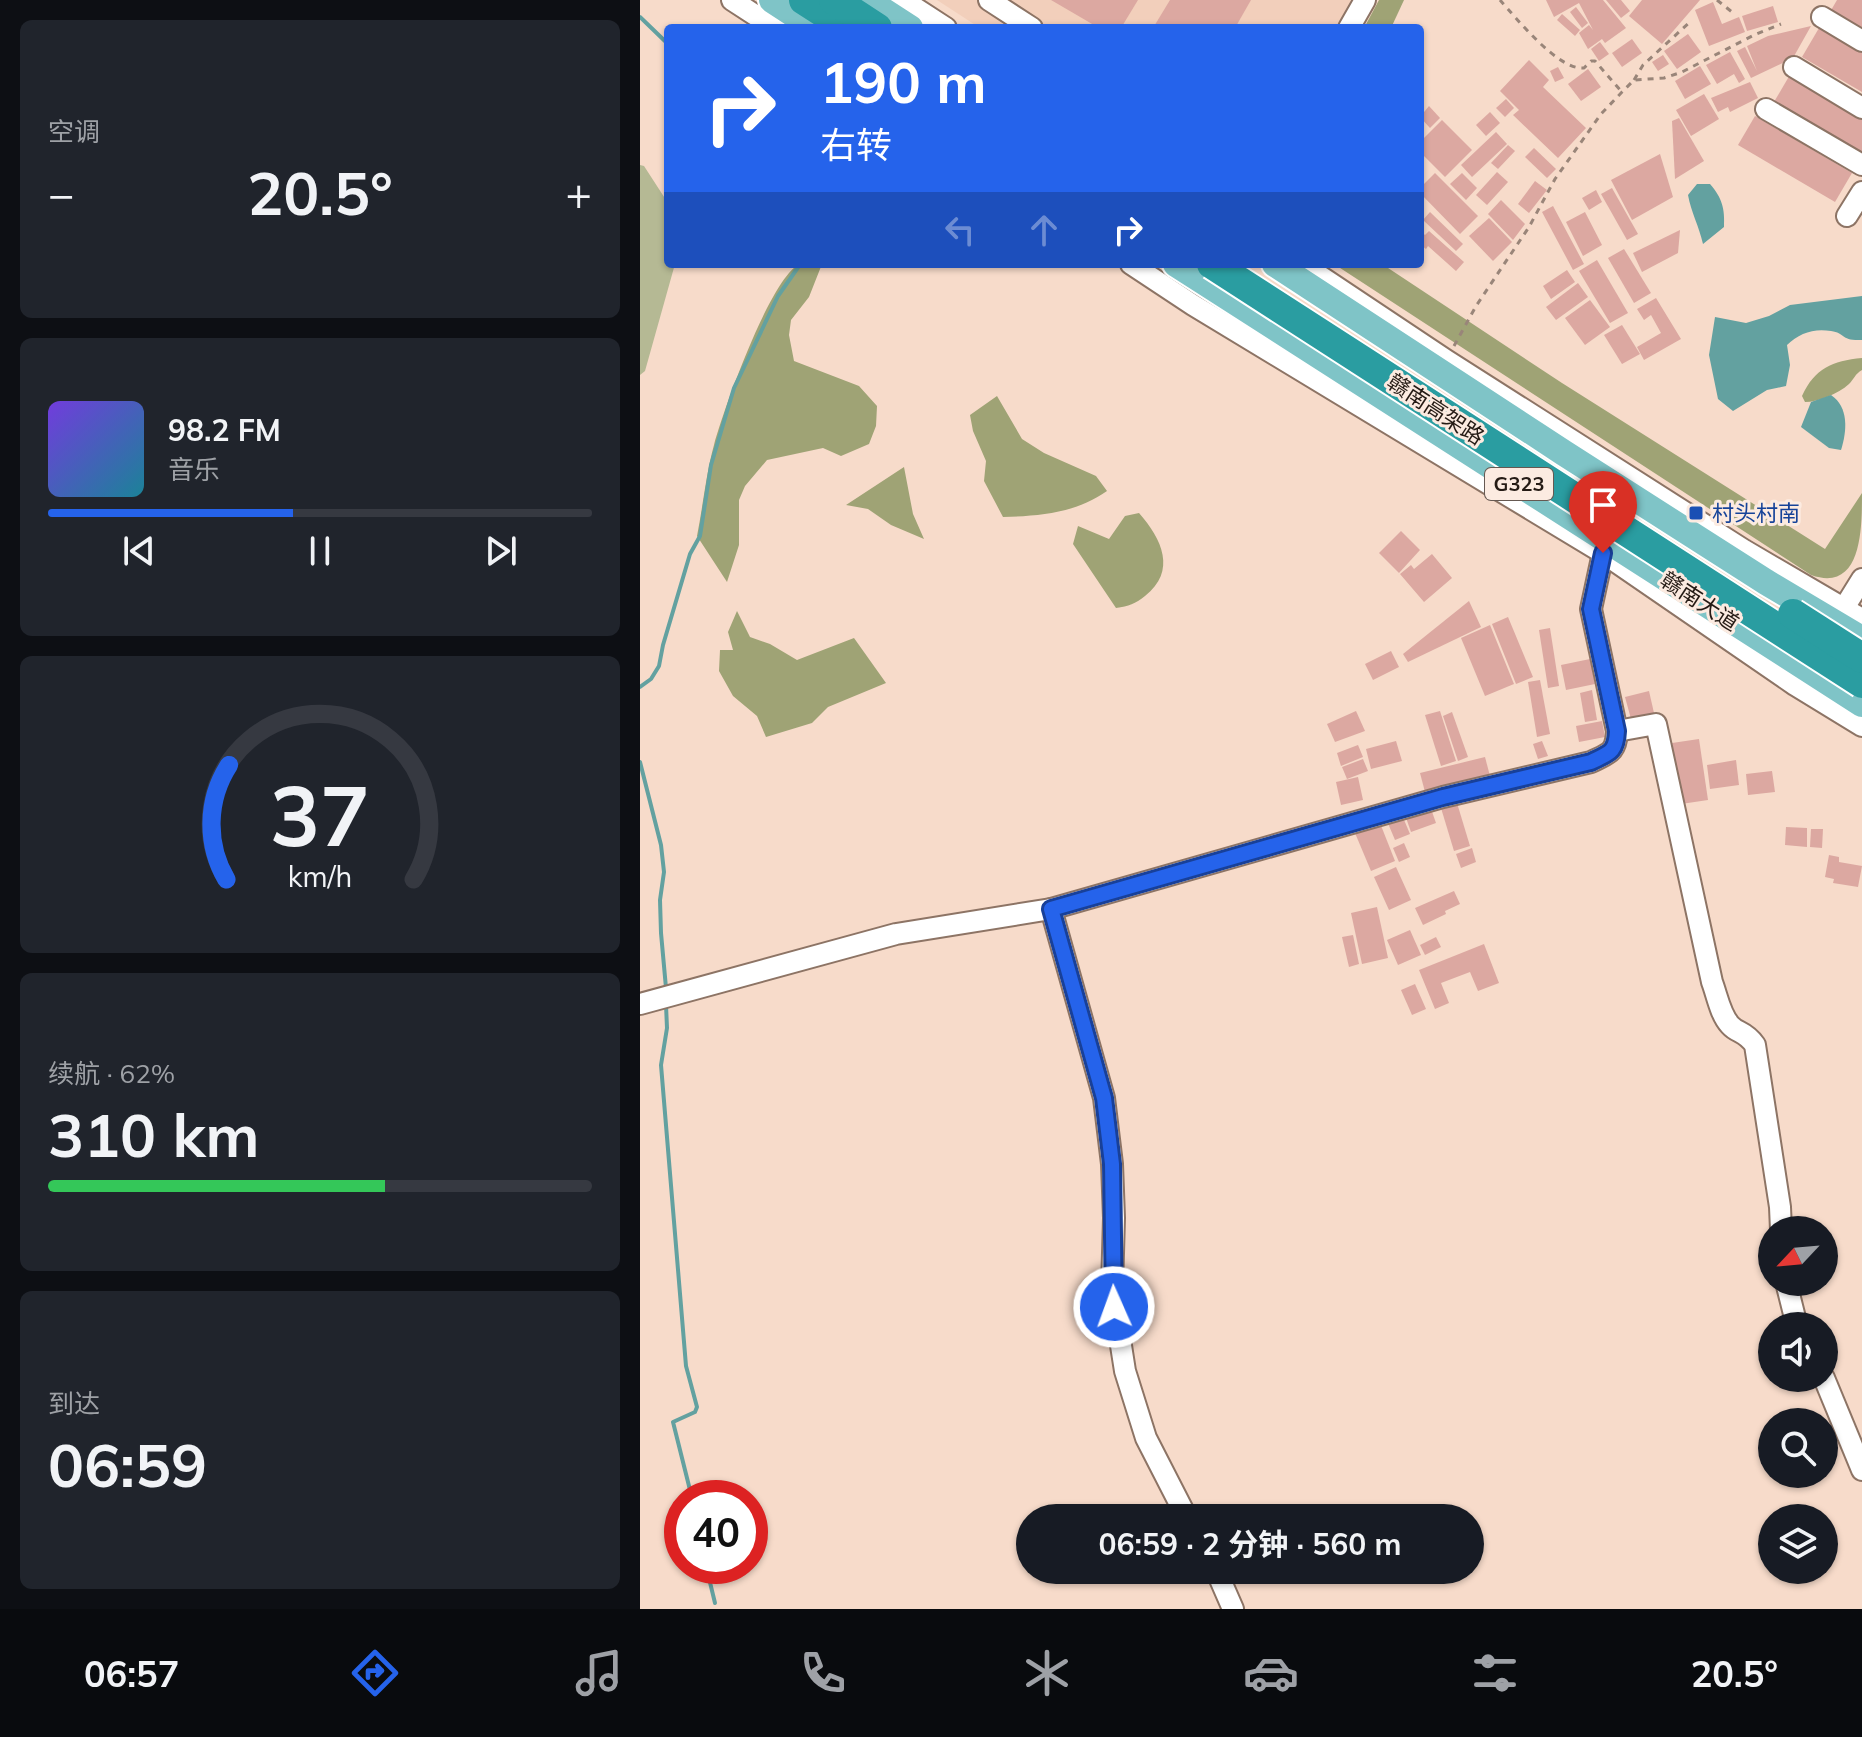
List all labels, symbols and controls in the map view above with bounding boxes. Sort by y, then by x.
text: 190 m [820,47,987,117]
icon: right [688,56,792,160]
text: 空调 [48,115,100,148]
text: 右转 [820,122,892,167]
text: 20.5° [247,155,393,230]
text: − [48,166,74,221]
text: + [566,166,592,221]
icon: left [938,208,982,252]
icon: ahead [1022,208,1066,252]
icon: right [1106,208,1150,252]
street label: 赣南高架路 [1382,367,1490,451]
text: 98.2 FM [168,411,281,449]
text: 音乐 [168,453,220,486]
road number: G323 [1485,468,1553,500]
pin [1569,471,1637,553]
icon: arrive [1581,483,1625,527]
place label: 村头村南 [1712,499,1800,527]
marker: 村头村南 [1687,504,1705,522]
icon: previous [117,529,161,573]
icon: pause [298,529,342,573]
icon: next [479,529,523,573]
street label: 赣南大道 [1655,565,1745,637]
text: 37 [270,762,370,867]
text: km/h [288,859,352,895]
text: 续航 · 62% [48,1057,175,1090]
text: 310 km [48,1097,260,1172]
north arrow [1758,1216,1838,1296]
map controls [1758,1216,1838,1584]
position arrow [1072,1265,1156,1349]
button: sound [1758,1312,1838,1392]
text: 到达 [48,1387,100,1420]
button: search [1758,1408,1838,1488]
text: 06:59 [48,1427,207,1502]
speed limit sign: 40 [664,1480,768,1584]
button: layers [1758,1504,1838,1584]
text: 06:59 · 2 分钟 · 560 m [1099,1525,1401,1563]
icon: directions [347,1645,403,1701]
icon: music [571,1645,627,1701]
icon: phone [795,1645,851,1701]
icon: climate [1019,1645,1075,1701]
icon: car [1243,1645,1299,1701]
icon: filters [1467,1645,1523,1701]
text: 06:57 [84,1651,179,1696]
text: 20.5° [1691,1651,1778,1696]

